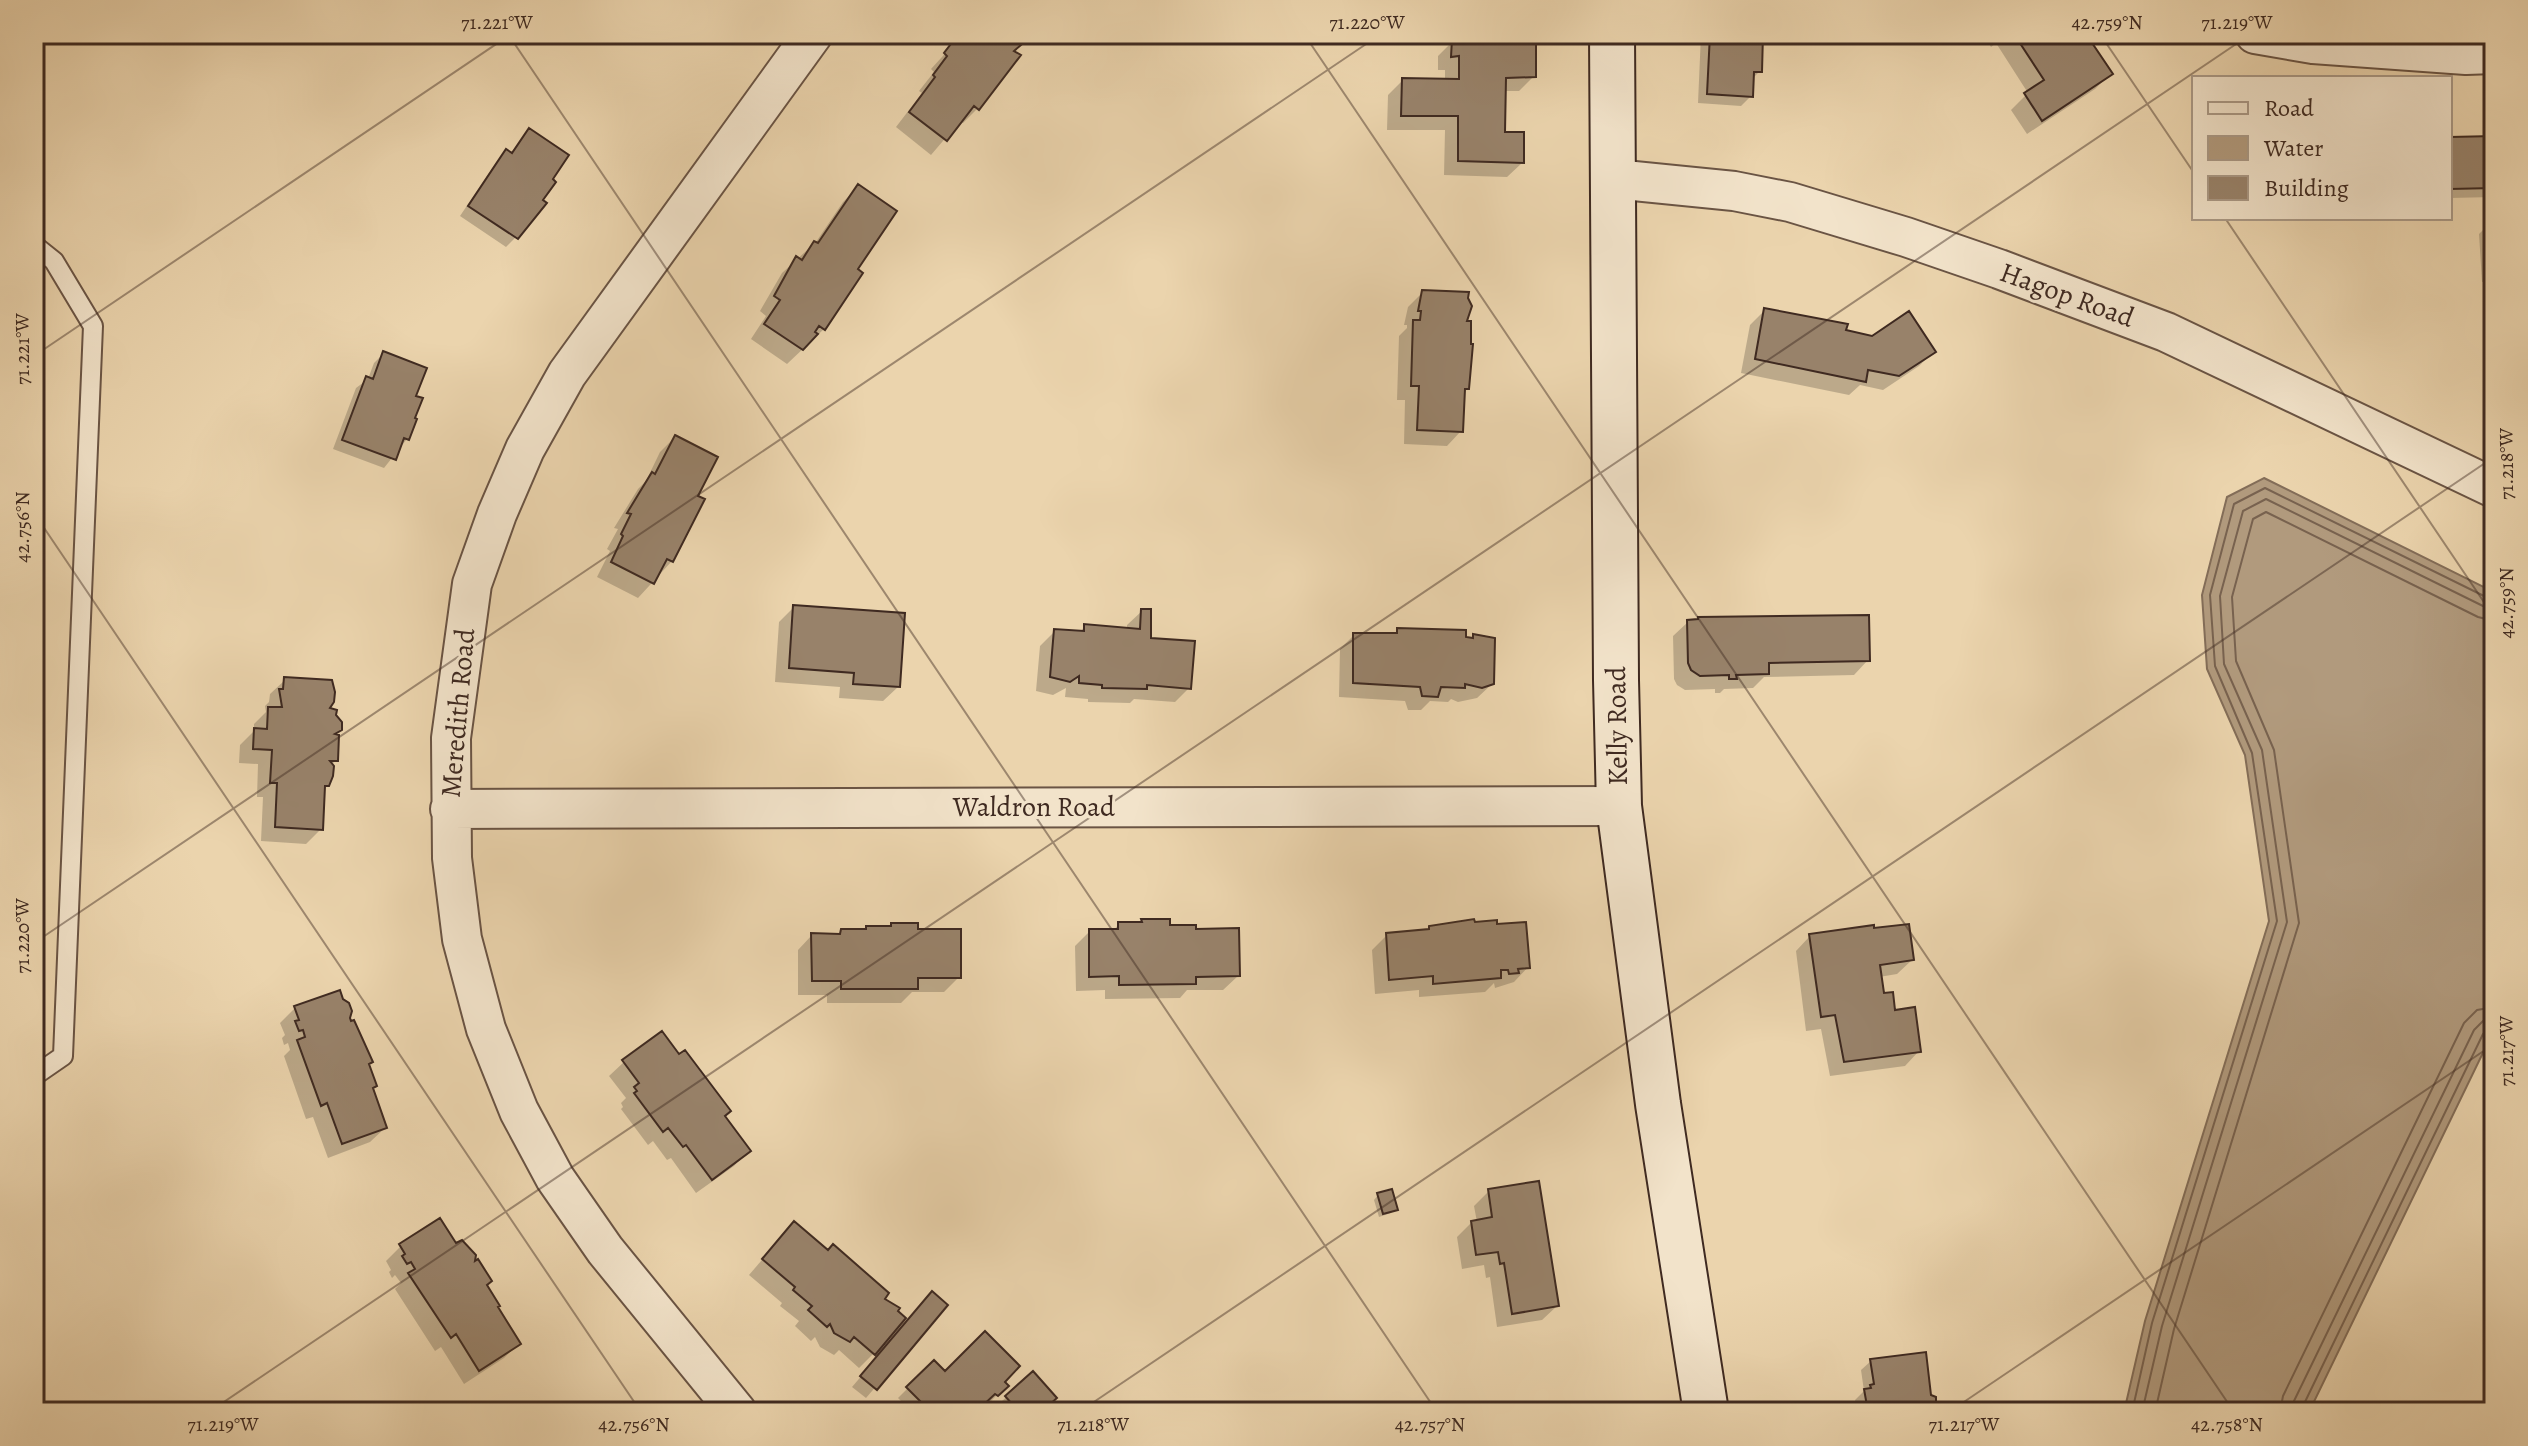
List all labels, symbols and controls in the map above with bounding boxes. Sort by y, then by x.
text: 71.221°W [461,9,533,36]
text: 71.220°W [1329,9,1405,36]
text: 42.759°N [2071,9,2143,36]
text: 71.219°W [2201,9,2273,36]
legend [2192,76,2452,220]
text: Road [2264,92,2314,124]
text: Water [2263,132,2324,164]
text: Building [2264,172,2349,204]
street label: Hagop Road [1995,253,2140,337]
text: 71.221°W [9,313,36,385]
text: 71.218°W [2493,428,2520,500]
text: 42.756°N [9,491,36,563]
text: 42.759°N [2493,567,2520,639]
street label: Meredith Road [432,626,484,799]
street label: Kelly Road [1597,665,1637,786]
street label: Waldron Road [952,788,1116,826]
text: 71.220°W [9,898,36,974]
text: 71.217°W [2493,1015,2520,1086]
text: 71.219°W [187,1411,259,1438]
text: 42.756°N [598,1411,670,1438]
text: 71.218°W [1057,1411,1129,1438]
text: 42.757°N [1395,1411,1465,1438]
text: 71.217°W [1929,1411,2000,1438]
text: 42.758°N [2191,1411,2263,1438]

